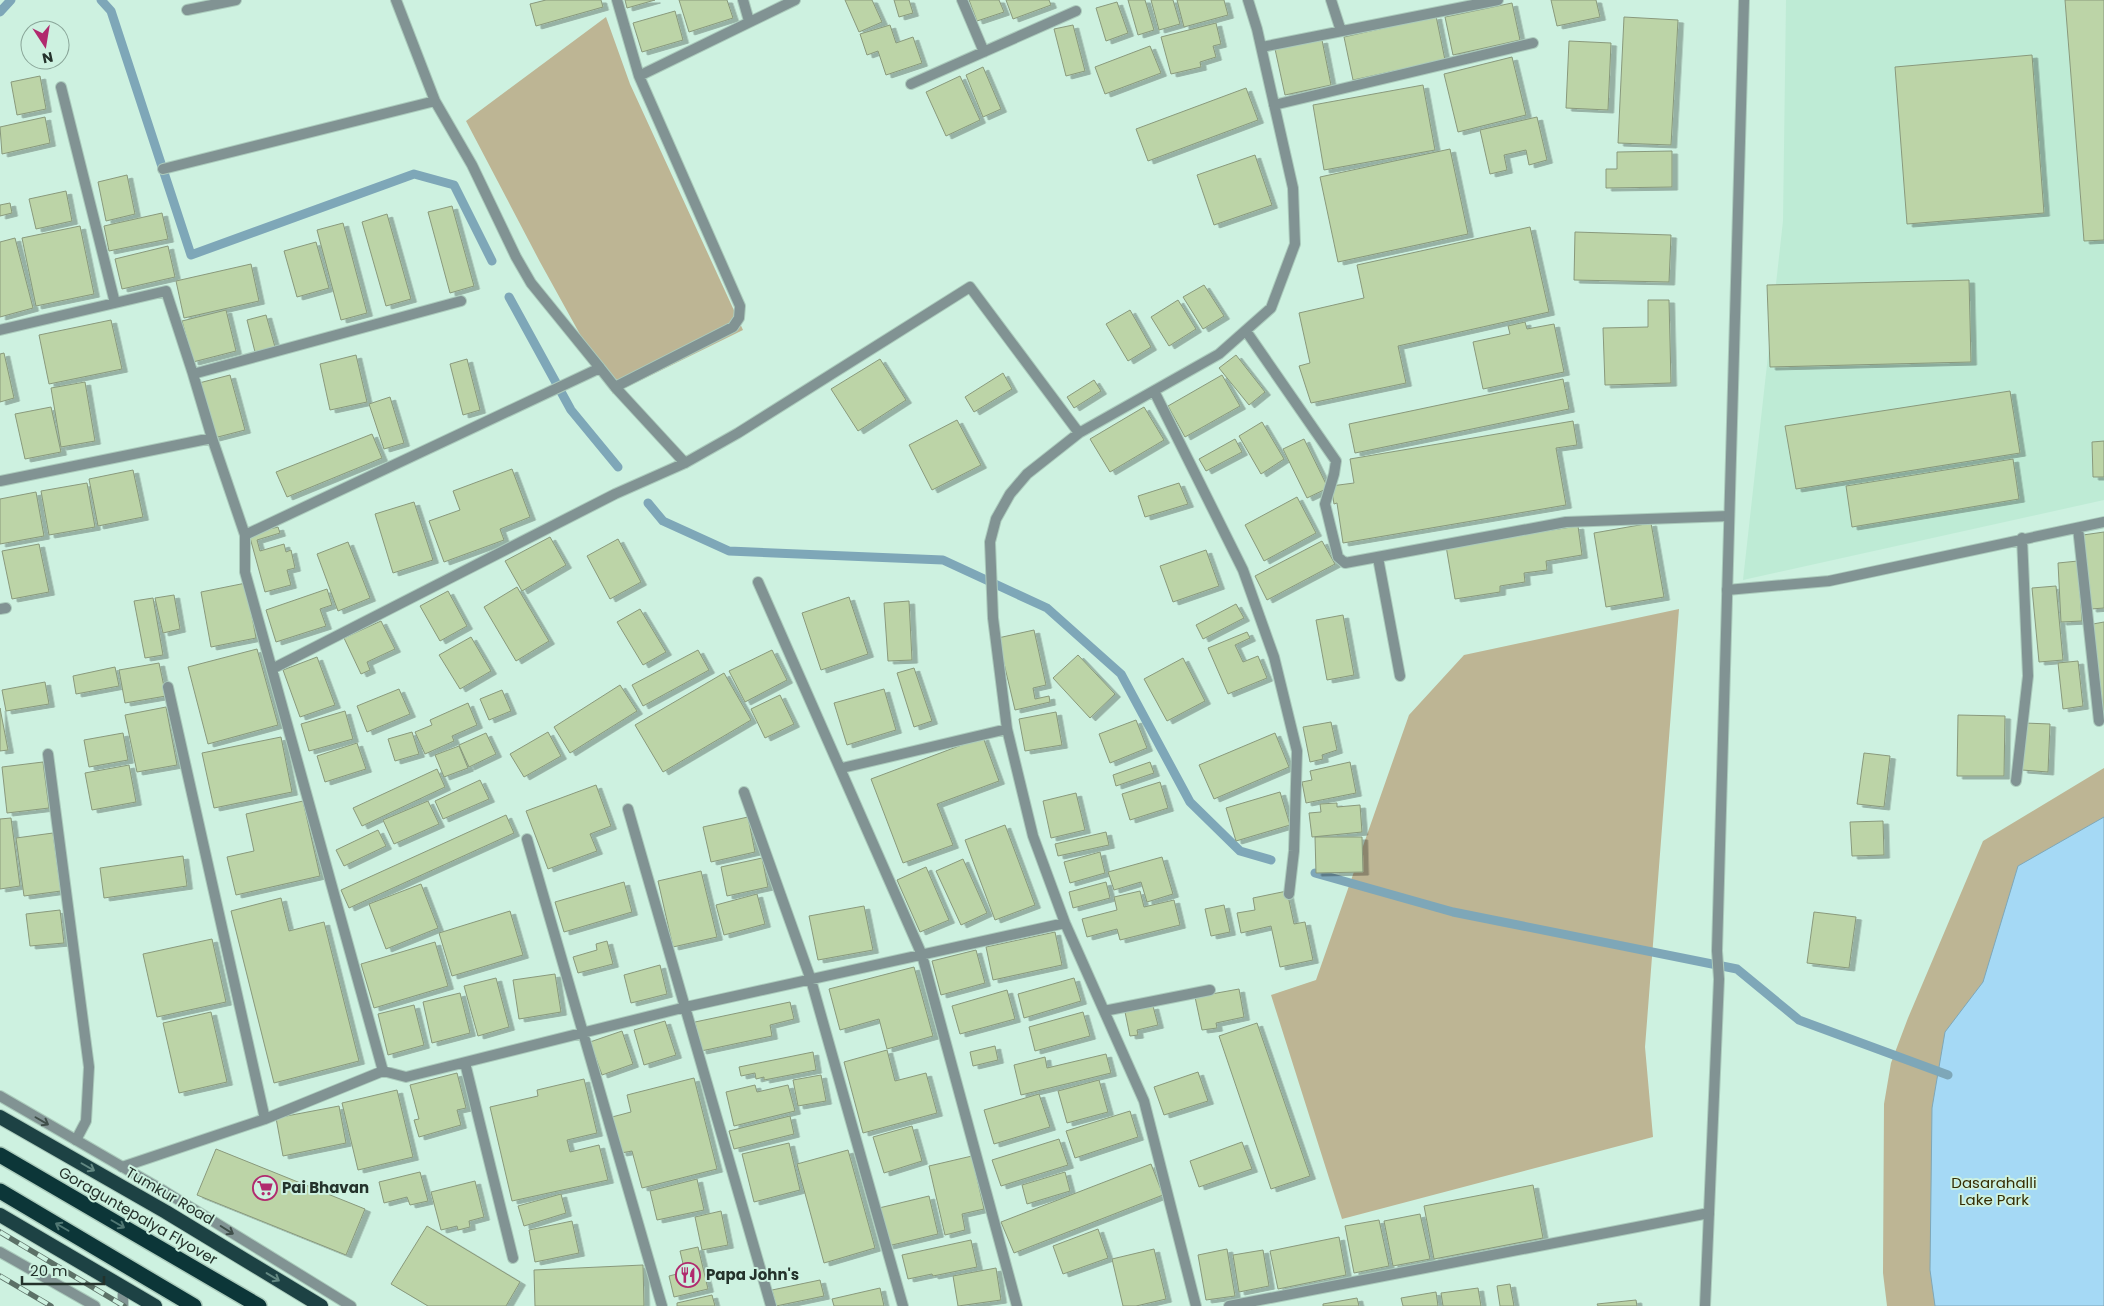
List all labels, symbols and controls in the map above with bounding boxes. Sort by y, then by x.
north arrow [20,20,70,70]
text: N [40,47,55,69]
one-way arrow [35,1116,49,1126]
street label: Goraguntepalya Flyover [55,1161,222,1270]
street label: Tumkur Road [122,1162,218,1229]
one-way arrow [80,1163,95,1173]
park label: Dasarahalli Lake Park [1951,1172,2037,1210]
supermarket icon: Pai Bhavan [252,1175,278,1201]
place label: Pai Bhavan [282,1177,369,1198]
one-way arrow [110,1219,124,1229]
one-way arrow [55,1221,69,1231]
one-way arrow [220,1225,234,1235]
scale bar [22,1254,105,1286]
text: 20 m [30,1260,68,1281]
restaurant icon: Papa John's [675,1262,701,1288]
place label: Papa John's [706,1264,799,1285]
one-way arrow [265,1272,279,1282]

